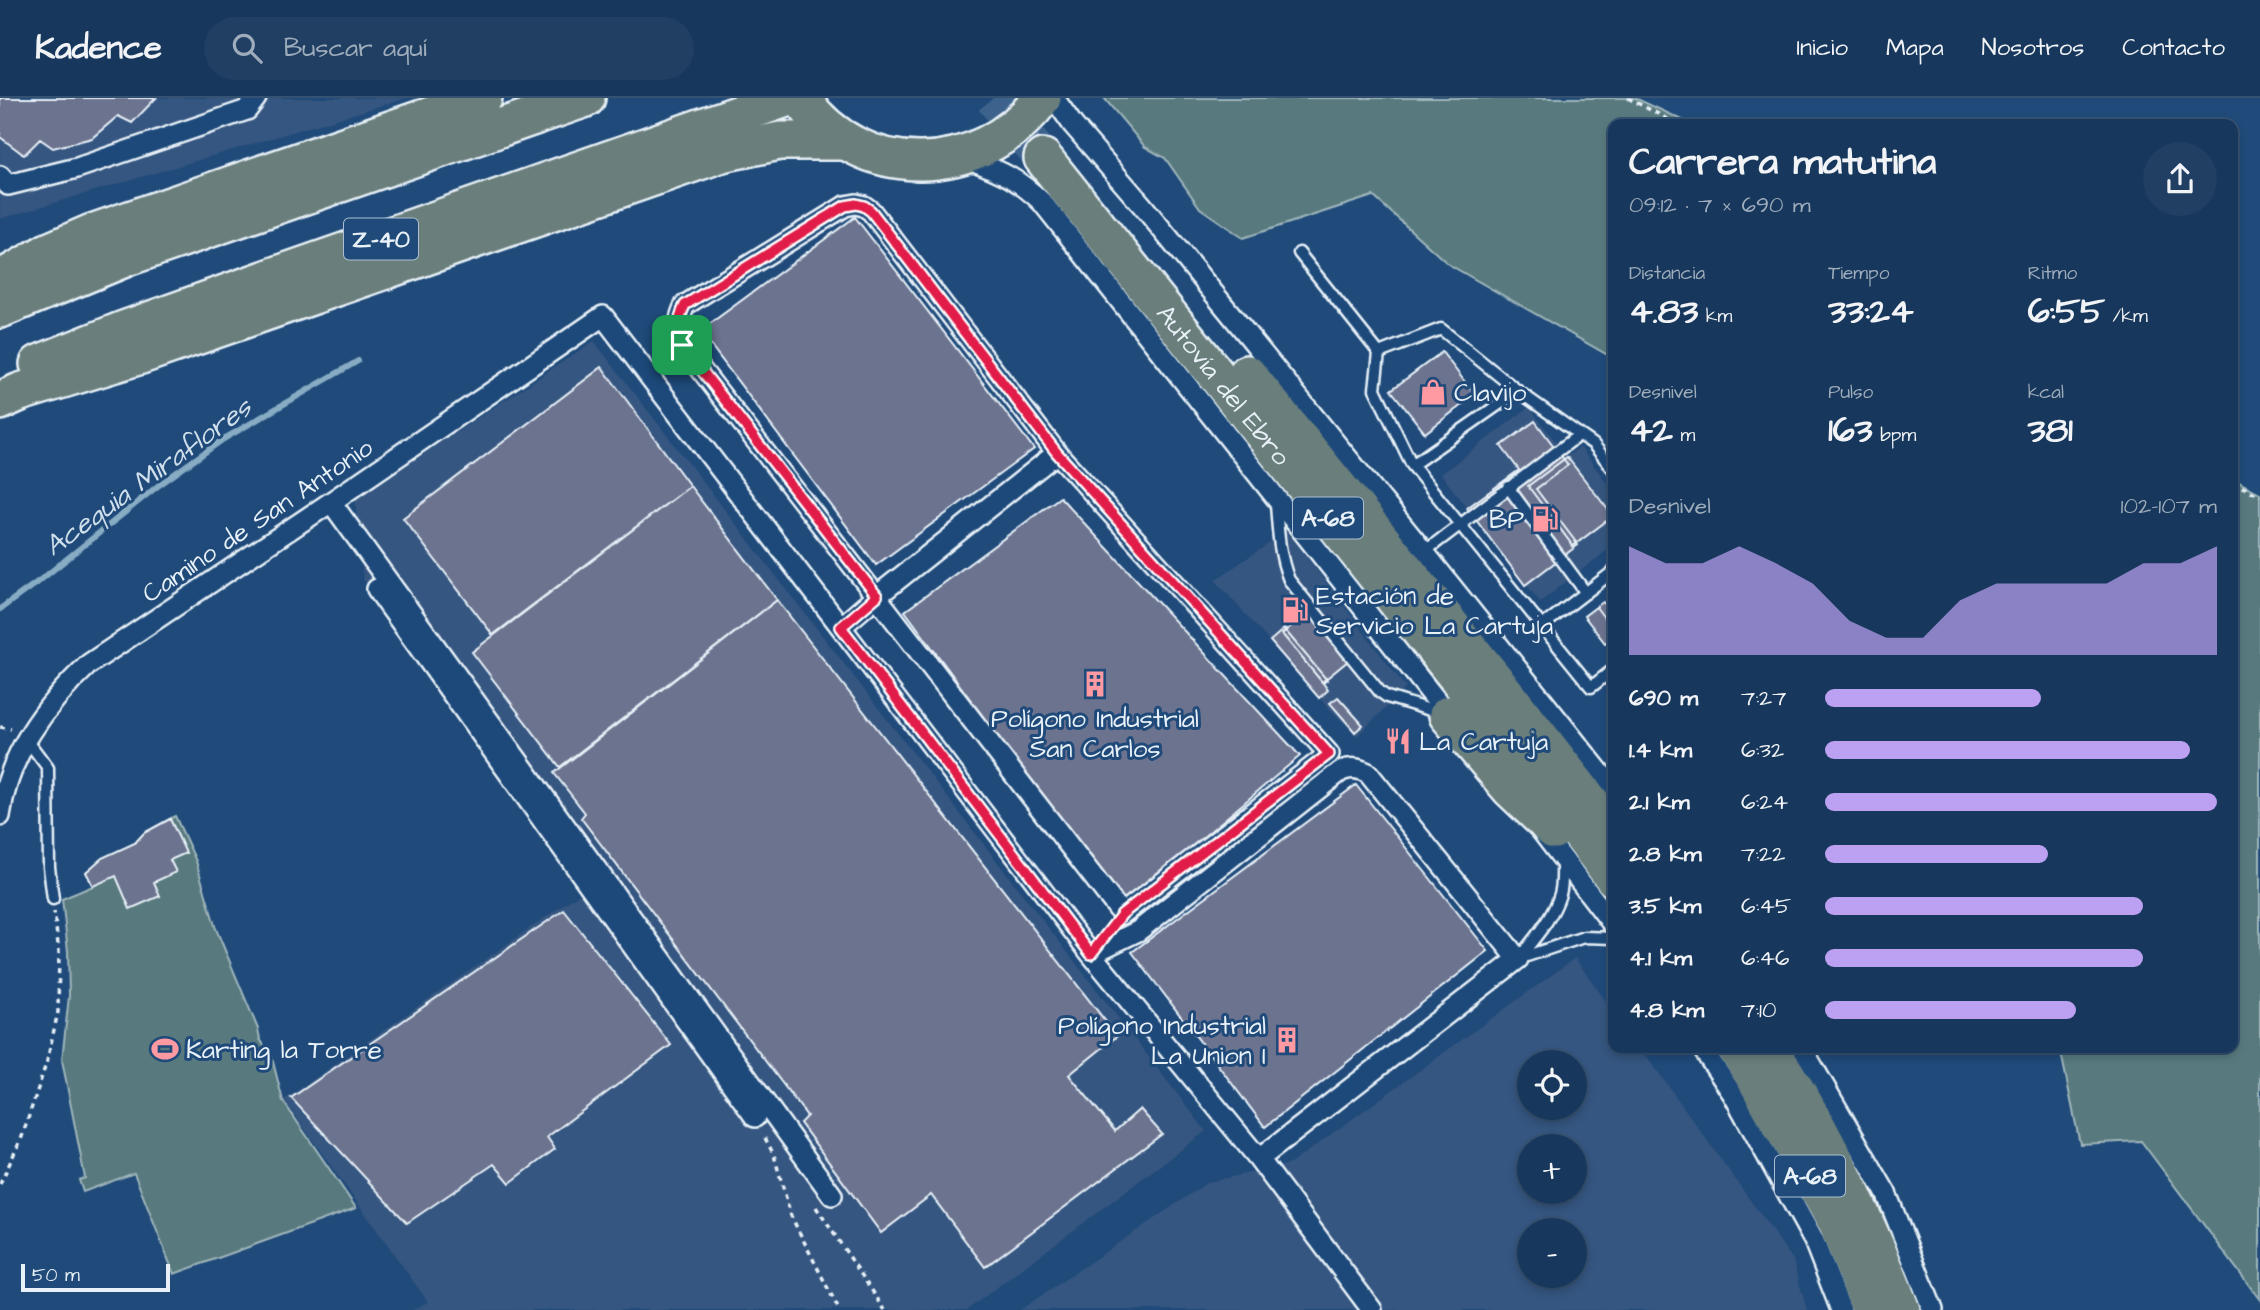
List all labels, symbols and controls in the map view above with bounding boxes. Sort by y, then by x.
search box [204,17,694,80]
text: Kadence [35,25,162,71]
icon: search [228,29,266,67]
text: Buscar aquí [284,30,427,66]
text: Inicio [1796,31,1848,65]
text: Mapa [1886,31,1944,65]
text: Nosotros [1982,31,2084,65]
text: Contacto [2122,31,2225,65]
text: Carrera matutina [1629,137,1936,189]
button: share [2143,142,2217,216]
text: 09:12 · 7 × 690 m [1629,189,1811,221]
road number: Z-40 [344,218,418,260]
text: Distancia [1629,260,1705,287]
text: Tiempo [1828,260,1889,287]
text: Ritmo [2028,260,2077,287]
text: 4.83 [1629,287,1698,336]
text: 33:24 [1828,287,1914,336]
text: 6:55 [2028,287,2105,336]
street label: Autovía del Ebro [1148,297,1299,474]
text: km [1698,303,1732,330]
text: /km [2105,303,2148,330]
pin [652,315,712,375]
icon: arrive [663,326,701,364]
place label: Clavijo [1454,375,1527,411]
shop icon: Clavijo [1418,377,1448,407]
text: Desnivel [1629,379,1697,406]
text: Pulso [1828,379,1873,406]
text: kcal [2028,379,2064,406]
water label: Acequia Miraflores [36,388,261,566]
text: 42 [1629,406,1673,455]
text: 163 [1828,406,1873,455]
text: 381 [2028,406,2073,455]
text: m [1673,422,1695,449]
text: bpm [1873,422,1916,449]
street label: Camino de San Antonio [135,430,380,612]
text: Desnivel [1629,490,1711,522]
text: 102–107 m [2121,490,2217,522]
road number: A-68 [1293,498,1363,538]
place label: BP [1489,502,1524,538]
fuel station icon: BP [1530,504,1560,534]
place label: Estación de Servicio La Cartuja [1316,578,1553,644]
fuel station icon: Estación de Servicio La Cartuja [1280,595,1310,625]
building icon: Polígono Industrial San Carlos [1080,669,1110,699]
text: 690 m [1629,682,1698,714]
text: 7:27 [1741,682,1786,714]
place label: Polígono Industrial San Carlos [991,701,1199,767]
place label: La Cartuja [1419,724,1548,760]
restaurant icon: La Cartuja [1383,726,1413,756]
text: 1.4 km [1629,734,1692,766]
text: 6:32 [1741,734,1784,766]
text: 2.1 km [1629,786,1690,818]
text: 6:24 [1741,786,1788,818]
text: 2.8 km [1629,838,1702,870]
text: 7:22 [1741,838,1785,870]
text: 3.5 km [1629,890,1701,922]
text: 6:45 [1741,890,1791,922]
text: 4.1 km [1629,942,1692,974]
text: 6:46 [1741,942,1789,974]
text: 4.8 km [1629,994,1704,1026]
text: 7:10 [1741,994,1776,1026]
place label: Polígono Industrial La Union I [1058,1008,1266,1074]
building icon: Polígono Industrial La Union I [1272,1025,1302,1055]
place label: Karting la Torre [186,1032,382,1070]
sports icon: Karting la Torre [150,1034,180,1064]
map controls [1517,1050,1587,1288]
button: locate [1517,1050,1587,1120]
button: + [1517,1134,1587,1204]
road number: A-68 [1775,1156,1845,1196]
button: − [1517,1218,1587,1288]
scale bar [21,1261,170,1293]
text: 50 m [32,1262,80,1289]

